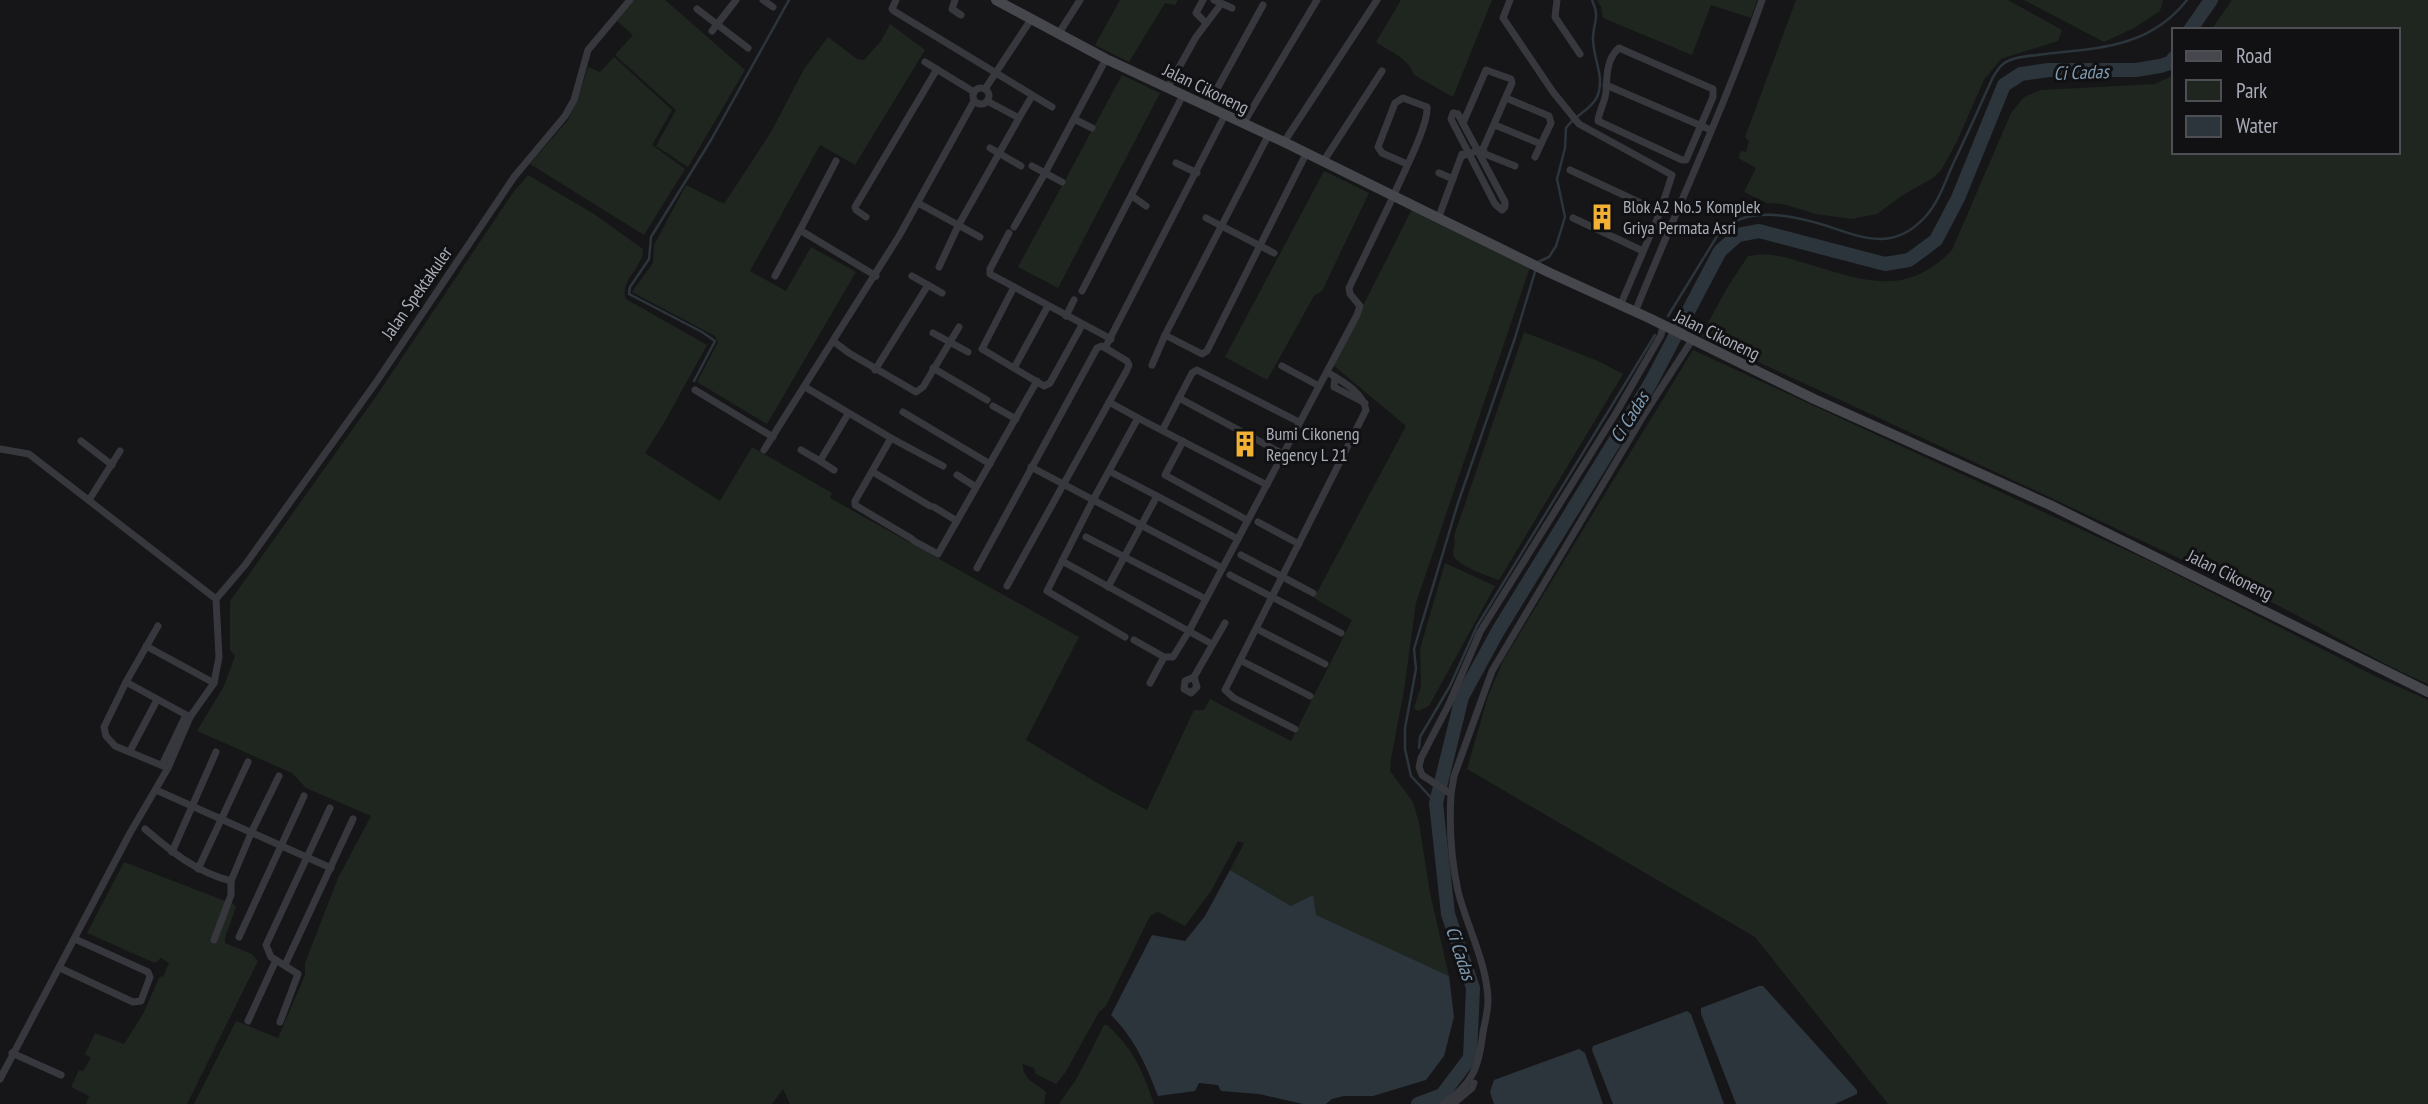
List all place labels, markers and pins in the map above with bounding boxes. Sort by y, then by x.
place label: Blok A2 No.5 Komplek Griya Permata Asri [1623,195,1760,239]
building icon: Blok A2 No.5 Komplek Griya Permata Asri [1587,202,1617,232]
place label: Bumi Cikoneng Regency L 21 [1266,422,1359,466]
building icon: Bumi Cikoneng Regency L 21 [1230,429,1260,459]

